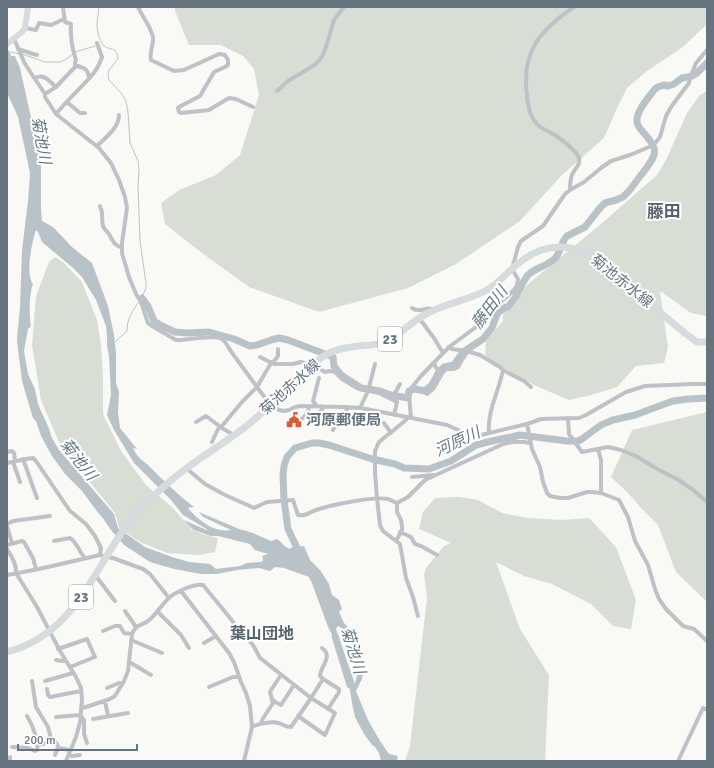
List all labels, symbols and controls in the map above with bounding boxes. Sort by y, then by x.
water label: 菊池川 [27,115,55,168]
district label: 藤田 [647,201,681,222]
street label: 菊池赤水線 [587,250,657,312]
water label: 藤田川 [467,281,513,333]
road number: 23 [378,327,402,351]
street label: 菊池赤水線 [256,355,324,419]
public building icon: 河原郵便局 [285,411,303,429]
place label: 河原郵便局 [306,411,381,429]
water label: 河原川 [431,422,485,461]
water label: 菊池川 [56,435,102,486]
road number: 23 [69,585,93,609]
district label: 葉山団地 [230,624,294,644]
water label: 菊池川 [336,624,370,678]
scale bar [18,726,137,752]
text: 200 m [24,733,56,748]

